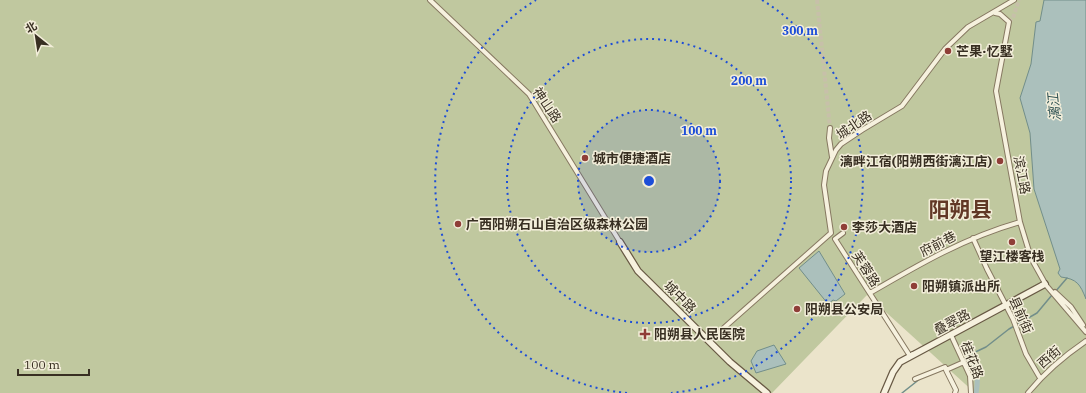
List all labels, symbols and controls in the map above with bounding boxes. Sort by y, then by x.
north arrow [16,16,56,56]
text: 北 [23,19,39,36]
text: 300 m [782,23,818,38]
place label: 芒果·忆墅 [956,43,1013,60]
marker: 芒果·忆墅 [943,46,953,56]
text: 200 m [731,73,767,88]
street label: 神山路 [529,84,565,126]
water label: 漓江 [1043,90,1064,122]
street label: 城北路 [833,107,875,143]
text: 100 m [681,123,717,138]
place label: 城市便捷酒店 [593,150,671,167]
marker: 城市便捷酒店 [580,153,590,163]
place label: 漓畔江宿(阳朔西街漓江店) [840,153,992,170]
street label: 滨江路 [1010,154,1034,196]
marker: 漓畔江宿(阳朔西街漓江店) [995,156,1005,166]
centre of rings [642,174,656,188]
district label: 阳朔县 [929,195,992,223]
place label: 广西阳朔石山自治区级森林公园 [466,216,648,233]
marker: 广西阳朔石山自治区级森林公园 [453,219,463,229]
place label: 李莎大酒店 [852,219,917,236]
marker: 李莎大酒店 [839,222,849,232]
street label: 府前巷 [917,228,959,260]
marker: 望江楼客栈 [1007,237,1017,247]
street label: 芙蓉路 [848,248,884,290]
place label: 望江楼客栈 [979,248,1045,265]
street label: 城中路 [660,277,700,317]
place label: 阳朔镇派出所 [922,278,1000,295]
marker: 阳朔镇派出所 [909,281,919,291]
street label: 县前街 [1005,294,1037,336]
place label: 阳朔县公安局 [805,301,883,318]
marker: 阳朔县公安局 [792,304,802,314]
street label: 叠翠路 [931,305,973,339]
place label: 阳朔县人民医院 [654,326,745,343]
marker: 阳朔县人民医院 [639,328,651,340]
street label: 桂花路 [957,339,987,381]
street label: 西街 [1034,342,1064,372]
scale bar [18,351,89,377]
text: 100 m [24,357,60,372]

